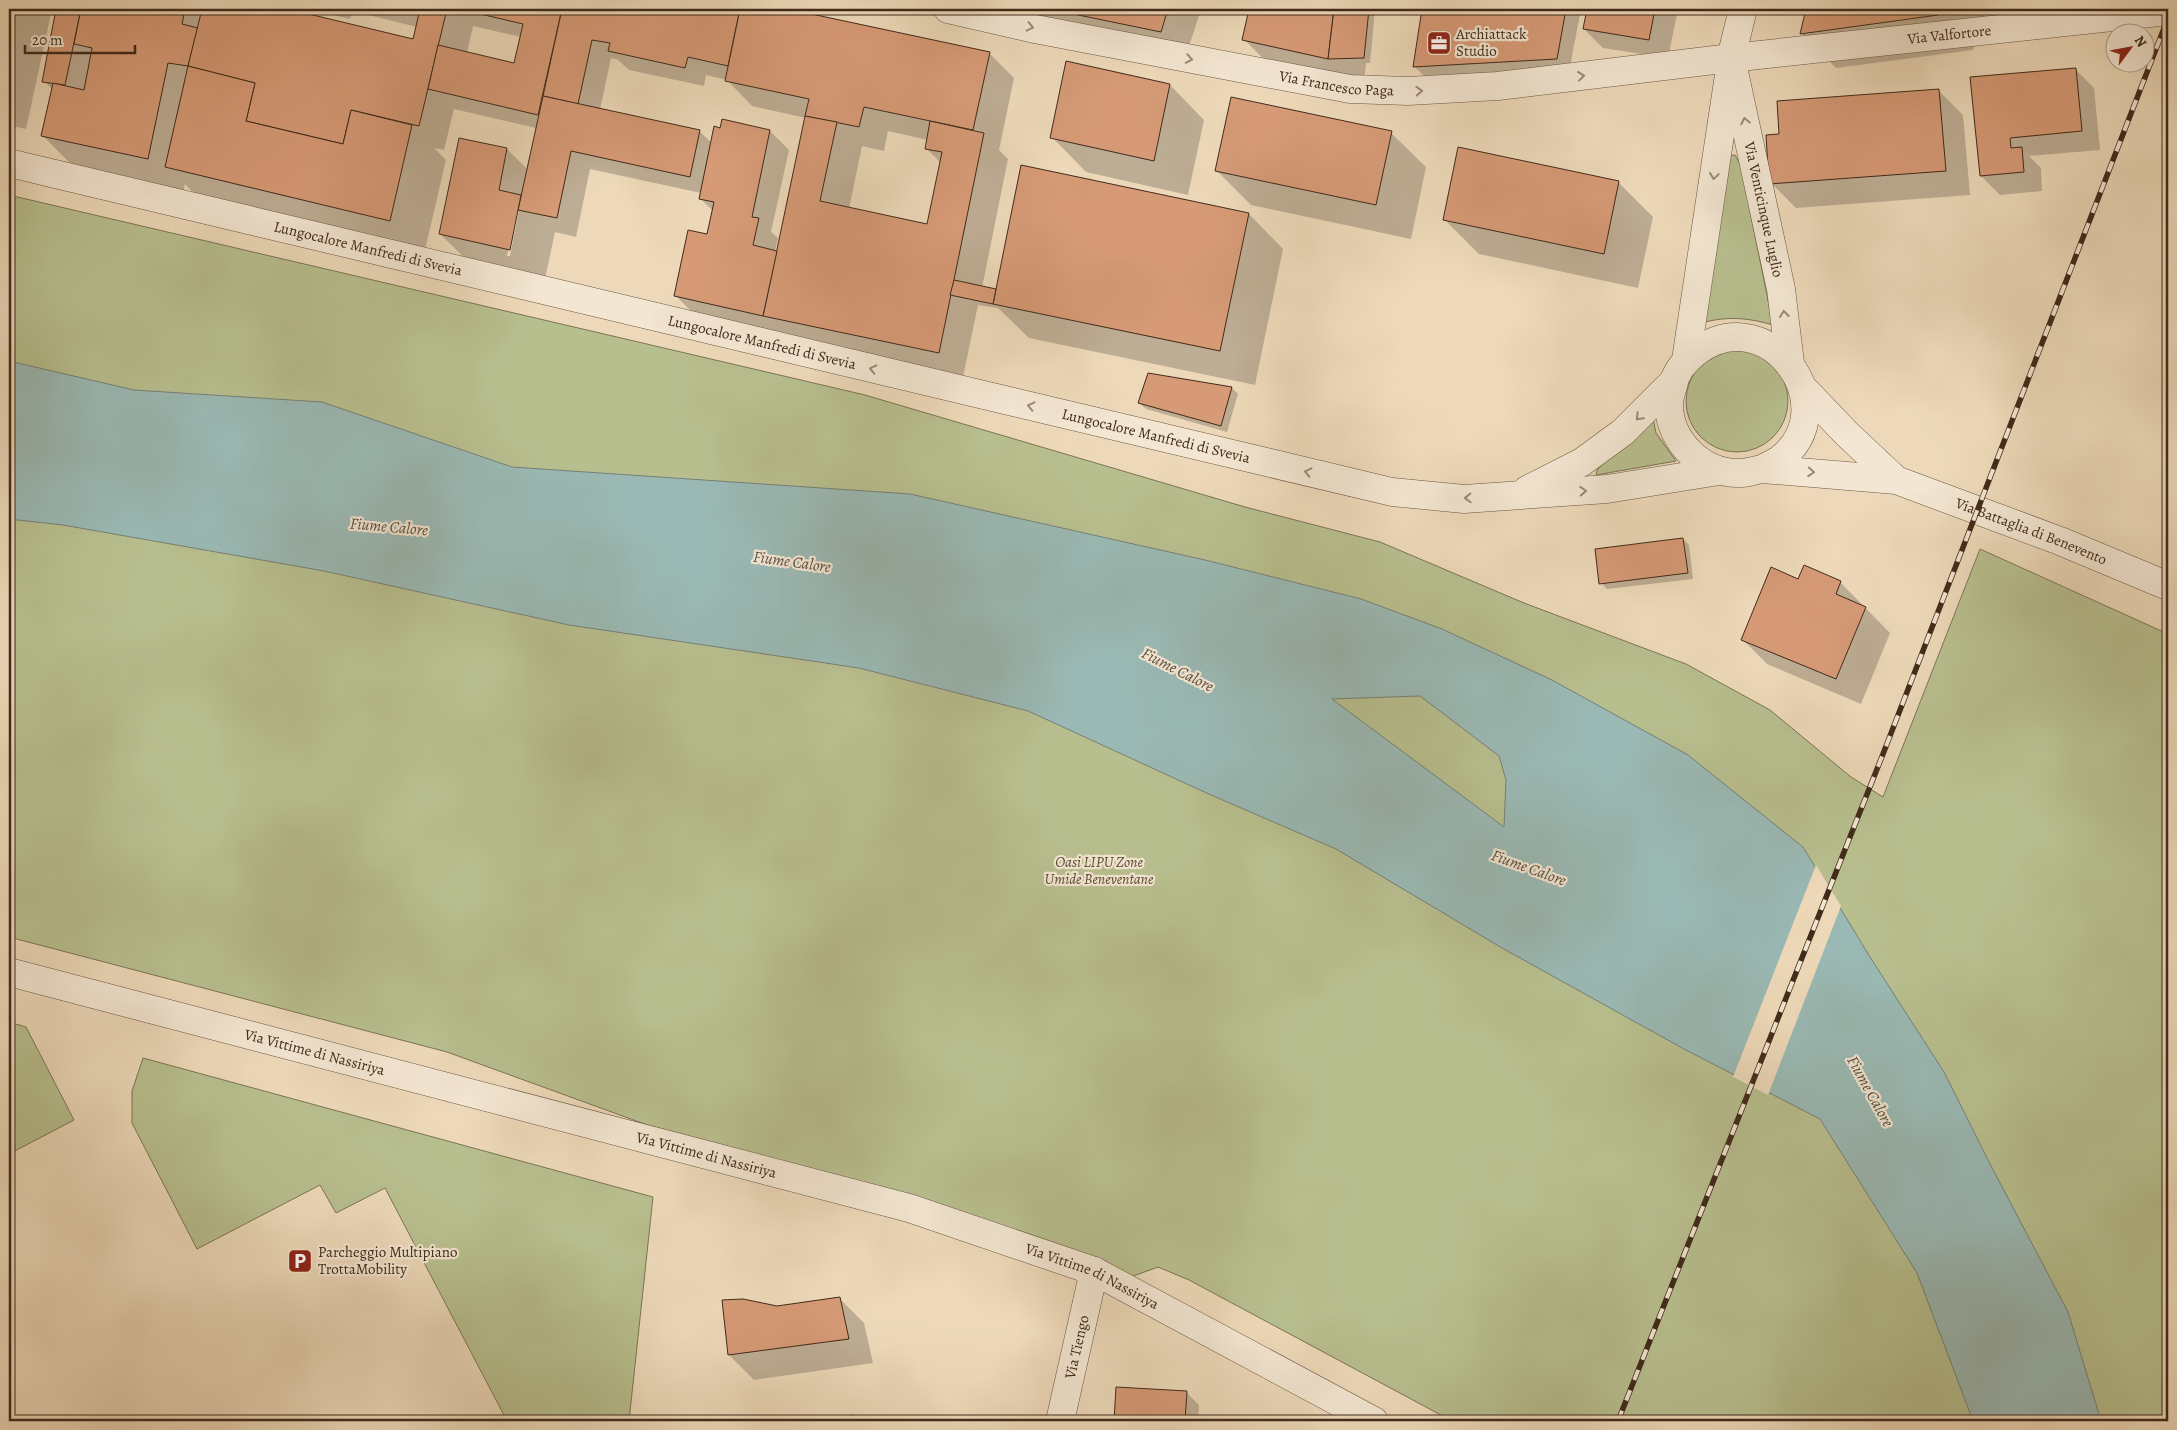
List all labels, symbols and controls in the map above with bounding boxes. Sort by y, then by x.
street label: Via Valfortore [1905,20,1992,49]
one-way arrow [1026,21,1035,32]
scale bar [25,22,135,54]
north arrow [2104,22,2154,72]
place label: Archiattack Studio [1455,24,1527,61]
text: 20 m [32,30,63,50]
office icon: Archiattack Studio [1426,30,1452,56]
text: N [2130,32,2151,51]
one-way arrow [1185,54,1194,64]
street label: Via Francesco Paga [1277,66,1394,101]
one-way arrow [1577,71,1585,82]
one-way arrow [1415,85,1423,96]
one-way arrow [1740,116,1750,125]
street label: Via Venticinque Luglio [1739,139,1788,279]
one-way arrow [1709,171,1719,180]
street label: Lungocalore Manfredi di Svevia [272,216,464,280]
street label: Lungocalore Manfredi di Svevia [666,310,858,374]
one-way arrow [1779,310,1790,318]
one-way arrow [868,364,877,375]
one-way arrow [1027,401,1036,412]
street label: Lungocalore Manfredi di Svevia [1060,404,1252,468]
one-way arrow [1635,411,1644,420]
one-way arrow [1807,466,1815,477]
one-way arrow [1304,467,1313,478]
one-way arrow [1579,485,1587,496]
one-way arrow [1464,493,1472,504]
street label: Via Battaglia di Benevento [1952,493,2110,569]
water label: Fiume Calore [349,513,429,541]
water label: Fiume Calore [752,546,832,578]
water label: Fiume Calore [1138,642,1218,698]
water label: Fiume Calore [1488,844,1569,892]
park label: Oasi LIPU Zone Umide Beneventane [1045,852,1154,889]
street label: Via Vittime di Nassiriya [241,1024,387,1080]
water label: Fiume Calore [1842,1052,1899,1131]
street label: Via Vittime di Nassiriya [633,1127,779,1183]
street label: Via Vittime di Nassiriya [1022,1238,1163,1314]
place label: Parcheggio Multipiano TrottaMobility [318,1242,457,1279]
parking icon: Parcheggio Multipiano TrottaMobility [287,1248,313,1274]
street label: Via Tiengo [1060,1313,1094,1382]

